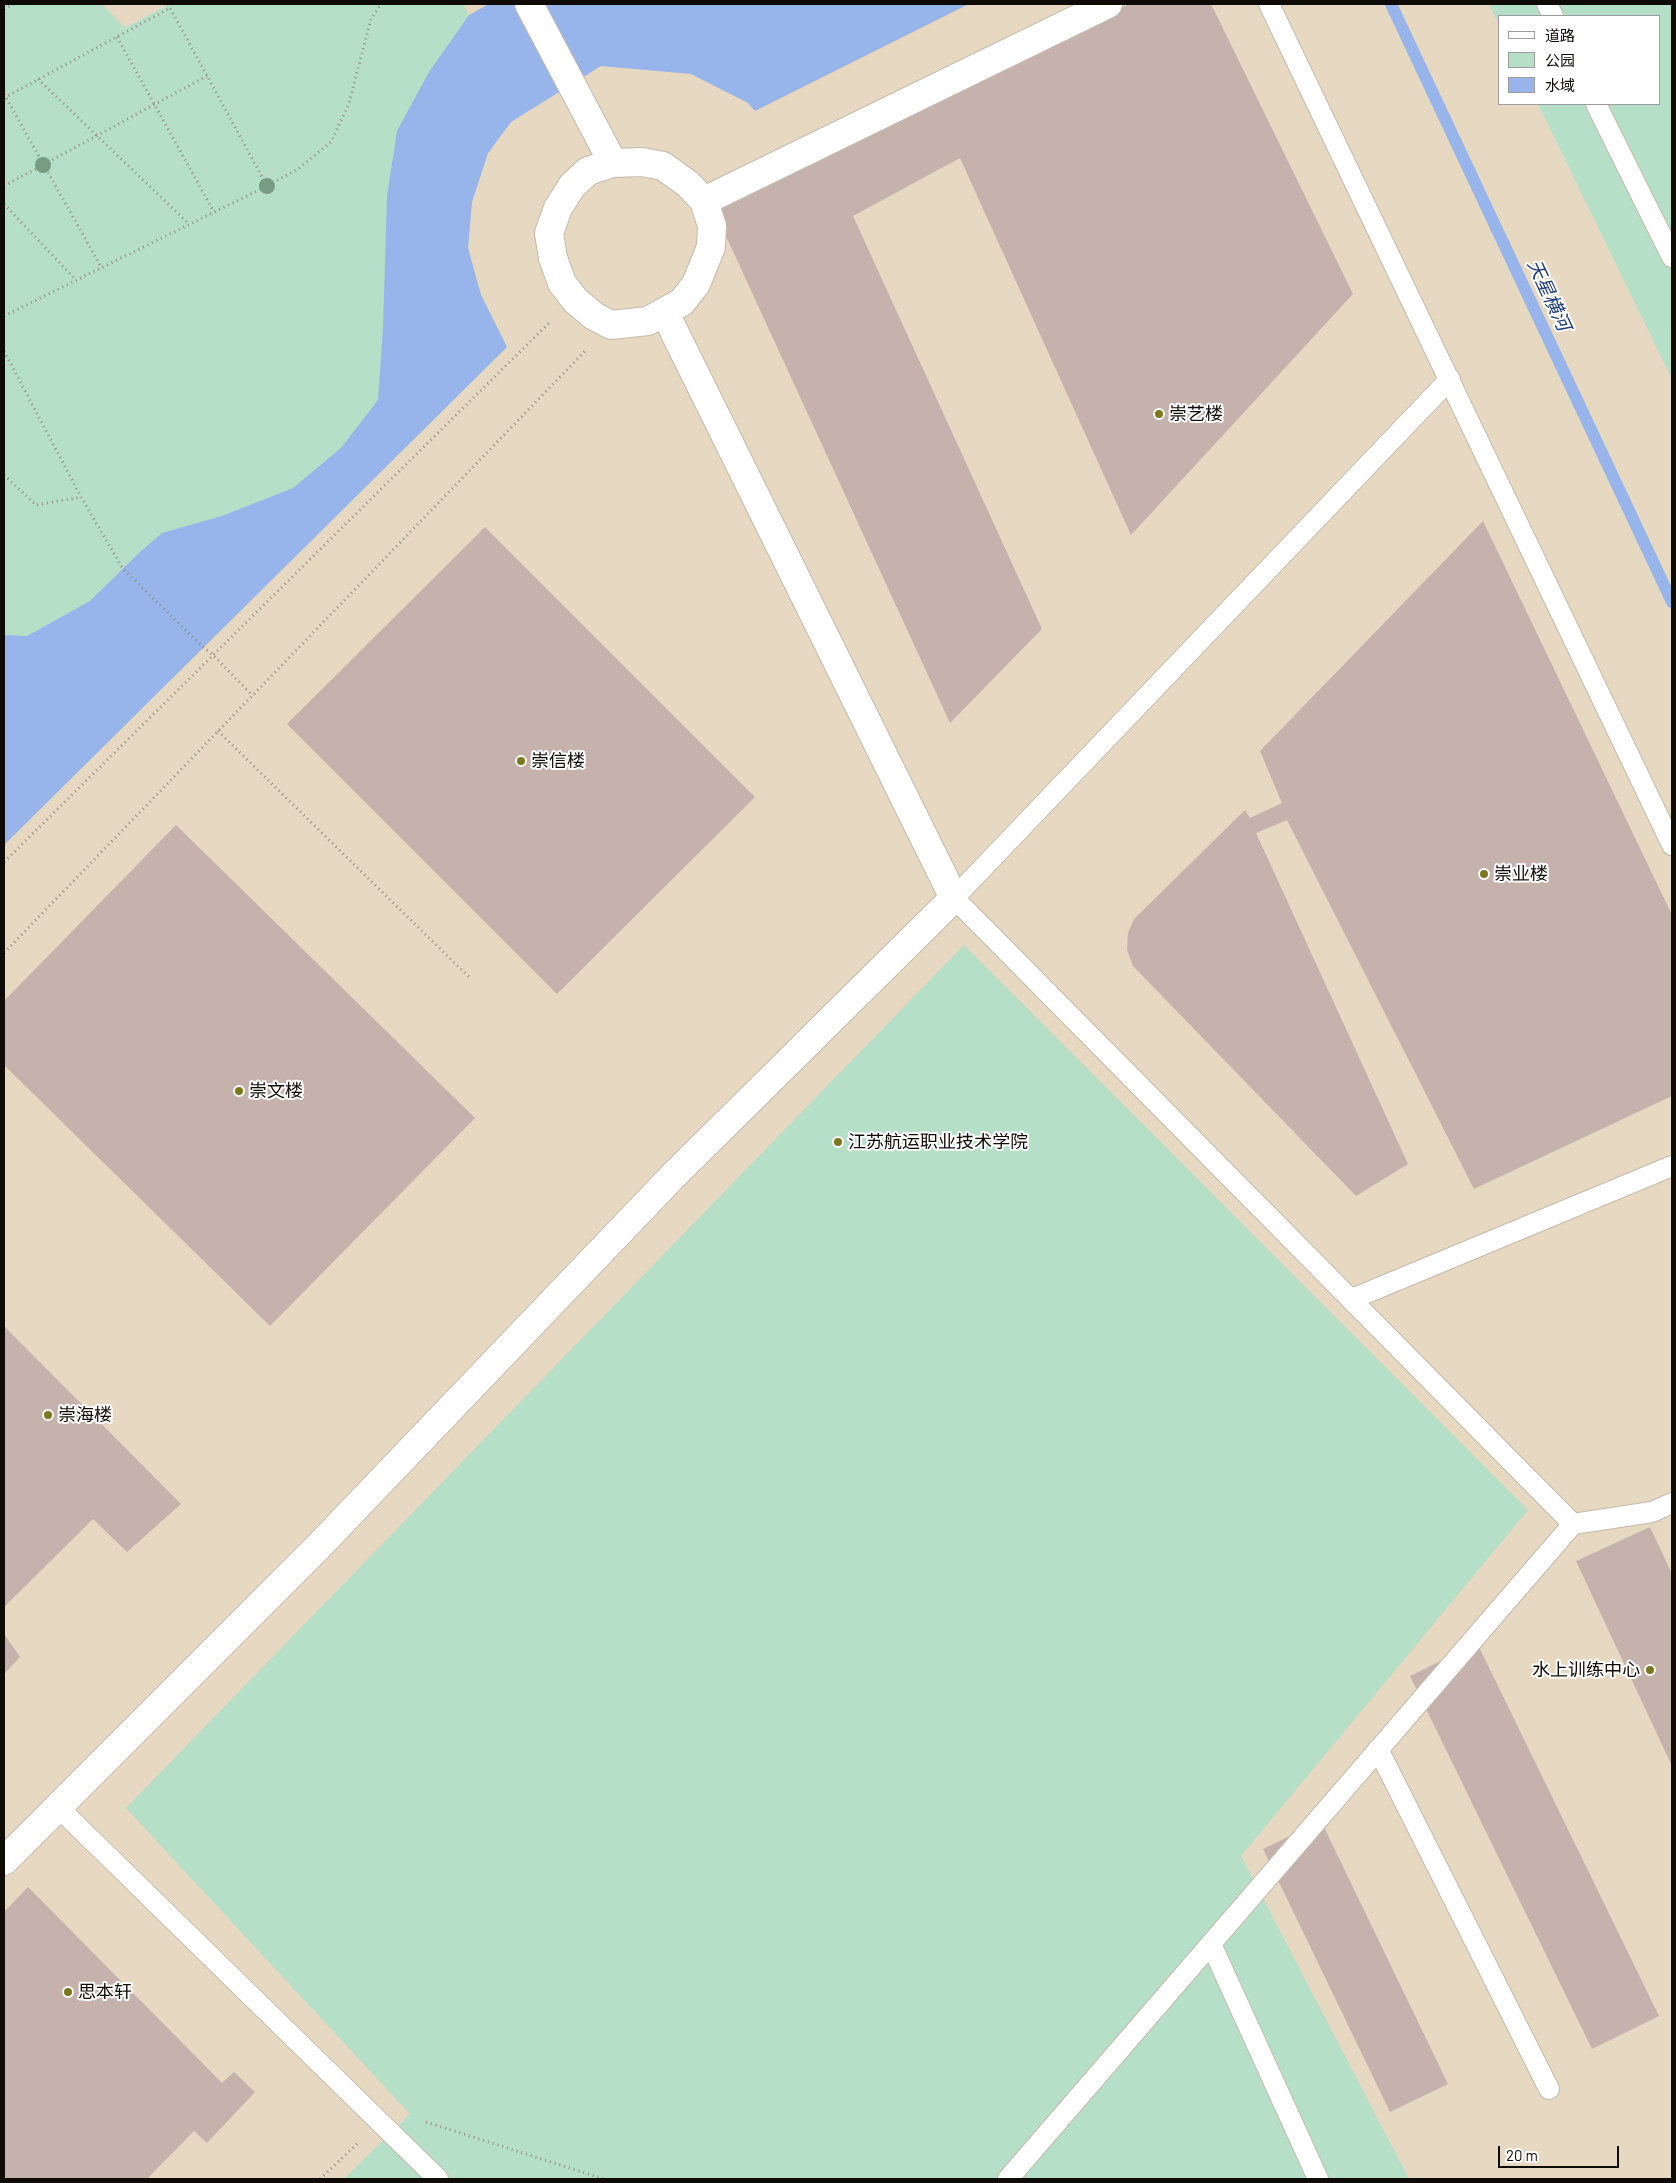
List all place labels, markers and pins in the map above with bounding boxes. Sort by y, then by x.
place label: 崇艺楼 [1169,403,1223,425]
marker: 崇艺楼 [1153,408,1165,420]
place label: 崇信楼 [531,750,585,772]
marker: 崇信楼 [515,755,527,767]
place label: 崇业楼 [1494,863,1548,885]
marker: 崇业楼 [1478,868,1490,880]
place label: 崇文楼 [249,1080,303,1102]
marker: 崇文楼 [233,1085,245,1097]
place label: 江苏航运职业技术学院 [848,1131,1028,1153]
marker: 江苏航运职业技术学院 [832,1136,844,1148]
place label: 崇海楼 [58,1404,112,1426]
marker: 崇海楼 [42,1409,54,1421]
place label: 水上训练中心 [1532,1659,1640,1681]
marker: 水上训练中心 [1644,1664,1656,1676]
place label: 思本轩 [78,1981,132,2003]
marker: 思本轩 [62,1986,74,1998]

